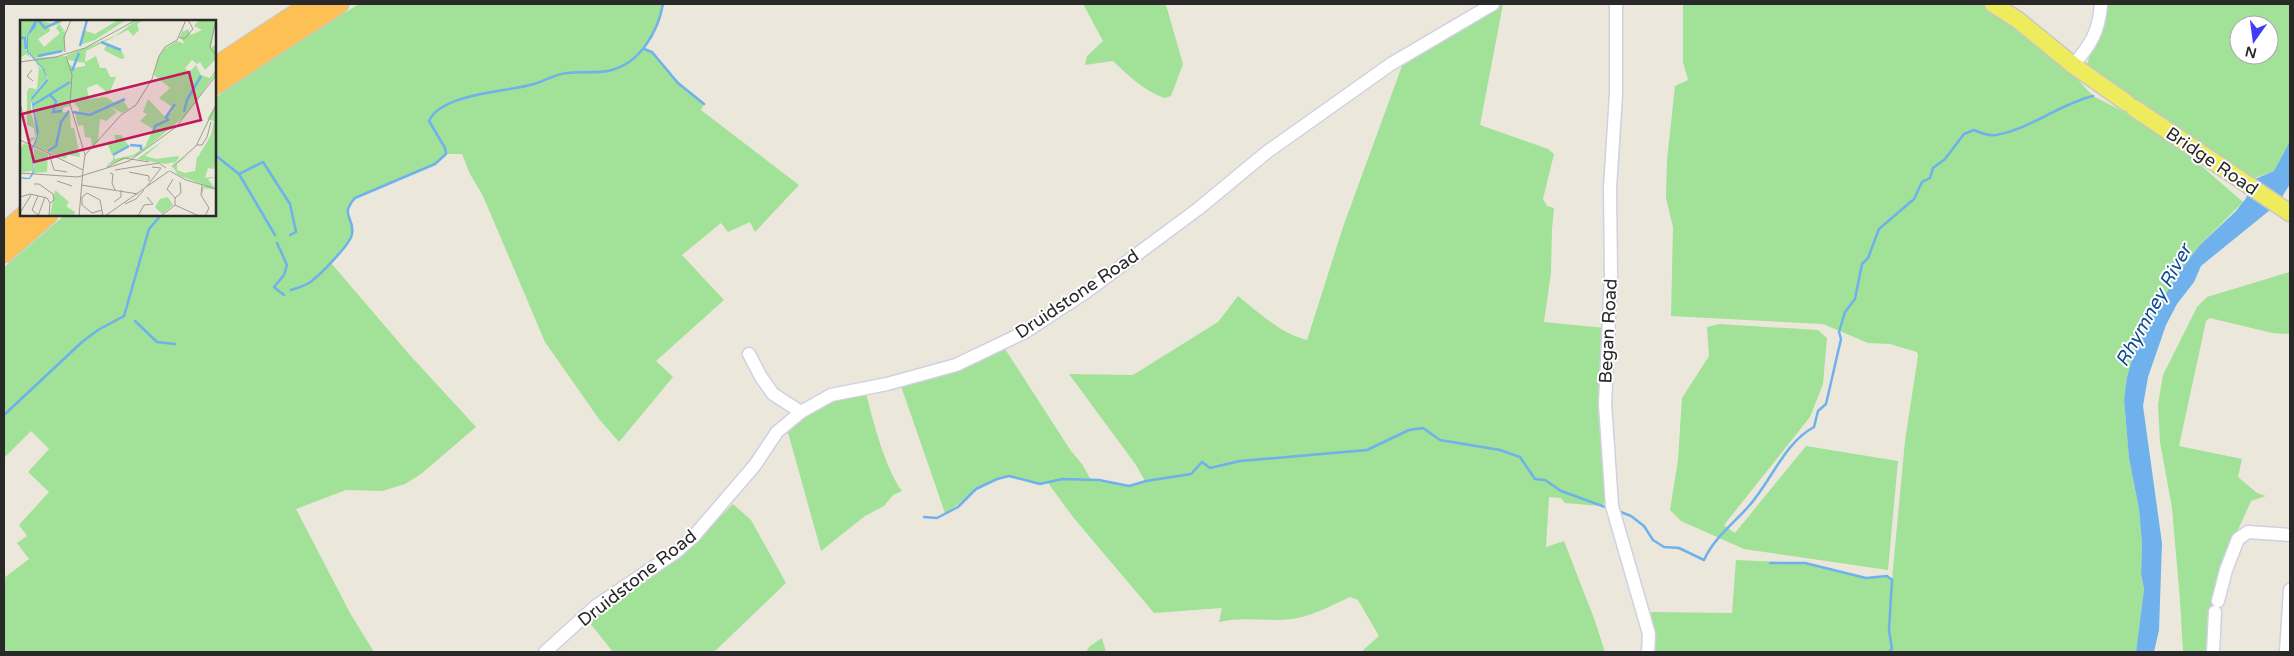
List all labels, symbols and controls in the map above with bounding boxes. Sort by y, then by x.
north arrow [2229,15,2279,65]
inset map [20,20,216,216]
text: N [2243,43,2258,62]
street label: Bridge Road [2162,122,2262,200]
water label: Rhymney River [2111,238,2198,370]
street label: Druidstone Road [1011,245,1143,343]
street label: Began Road [1594,278,1622,384]
street label: Druidstone Road [573,525,701,631]

